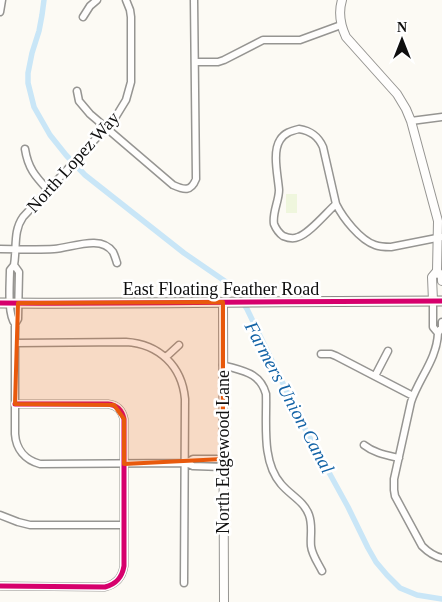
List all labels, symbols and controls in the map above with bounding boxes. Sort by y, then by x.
north arrow [377,15,427,65]
text: N [397,20,407,35]
street label: North Lopez Way [23,108,123,216]
street label: East Floating Feather Road [123,279,319,299]
water label: Farmers Union Canal [240,317,338,477]
street label: North Edgewood Lane [213,370,233,534]

